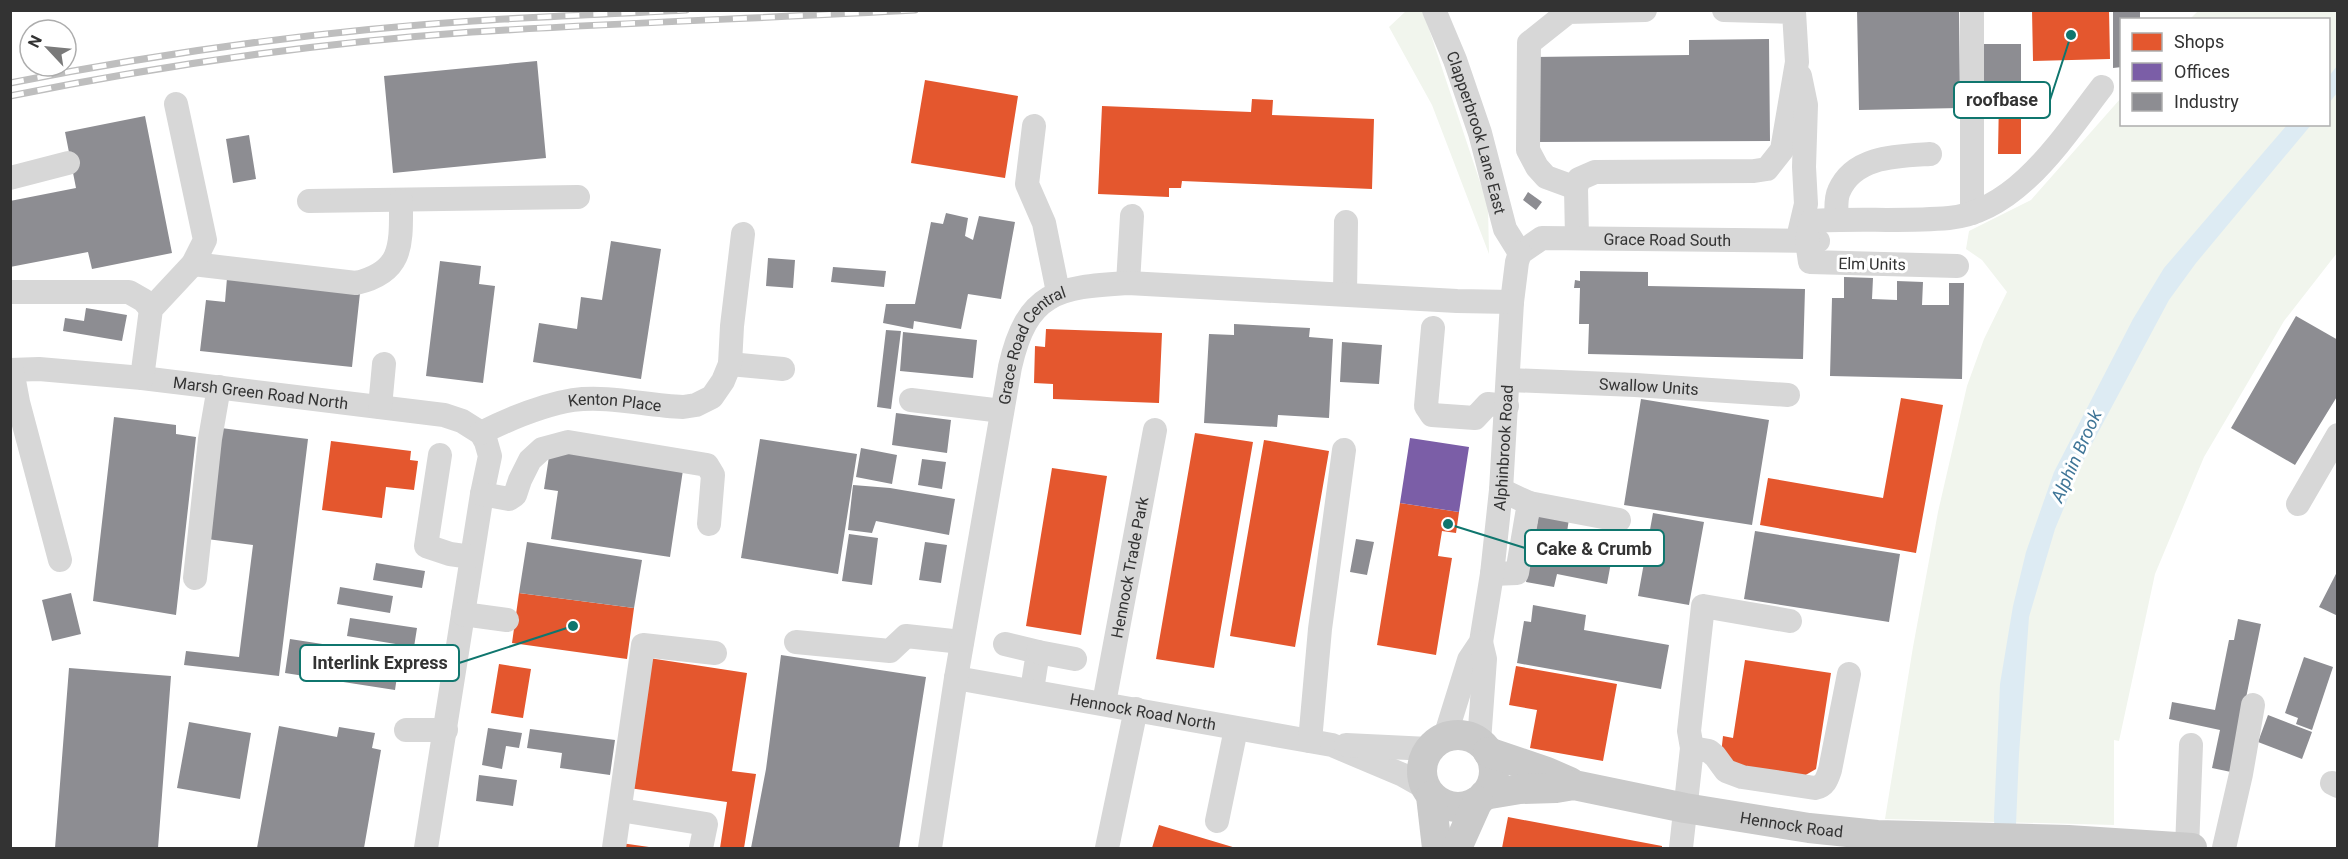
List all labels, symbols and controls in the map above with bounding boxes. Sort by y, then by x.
north arrow [18,18,78,78]
legend [2120,18,2330,126]
text: Shops [2174,31,2224,52]
text: N [24,32,46,51]
street label: Clapperbrook Lane East [1443,48,1510,216]
text: Offices [2174,61,2230,82]
callout: roofbase [1954,82,2050,118]
text: roofbase [1966,89,2038,110]
text: Industry [2174,91,2239,112]
street label: Grace Road South [1603,229,1731,250]
street label: Elm Units [1838,254,1906,274]
street label: Grace Road Central [994,282,1068,406]
street label: Marsh Green Road North [172,372,349,413]
street label: Swallow Units [1599,374,1699,399]
street label: Alphinbrook Road [1489,384,1517,512]
street label: Kenton Place [567,389,662,415]
water label: Alphin Brook [2046,406,2106,506]
street label: Hennock Trade Park [1107,494,1152,640]
callout: Cake & Crumb [1525,530,1664,566]
text: Cake & Crumb [1536,538,1652,559]
callout: Interlink Express [300,645,459,681]
text: Interlink Express [312,652,448,673]
street label: Hennock Road North [1068,689,1218,734]
street label: Hennock Road [1739,808,1844,841]

